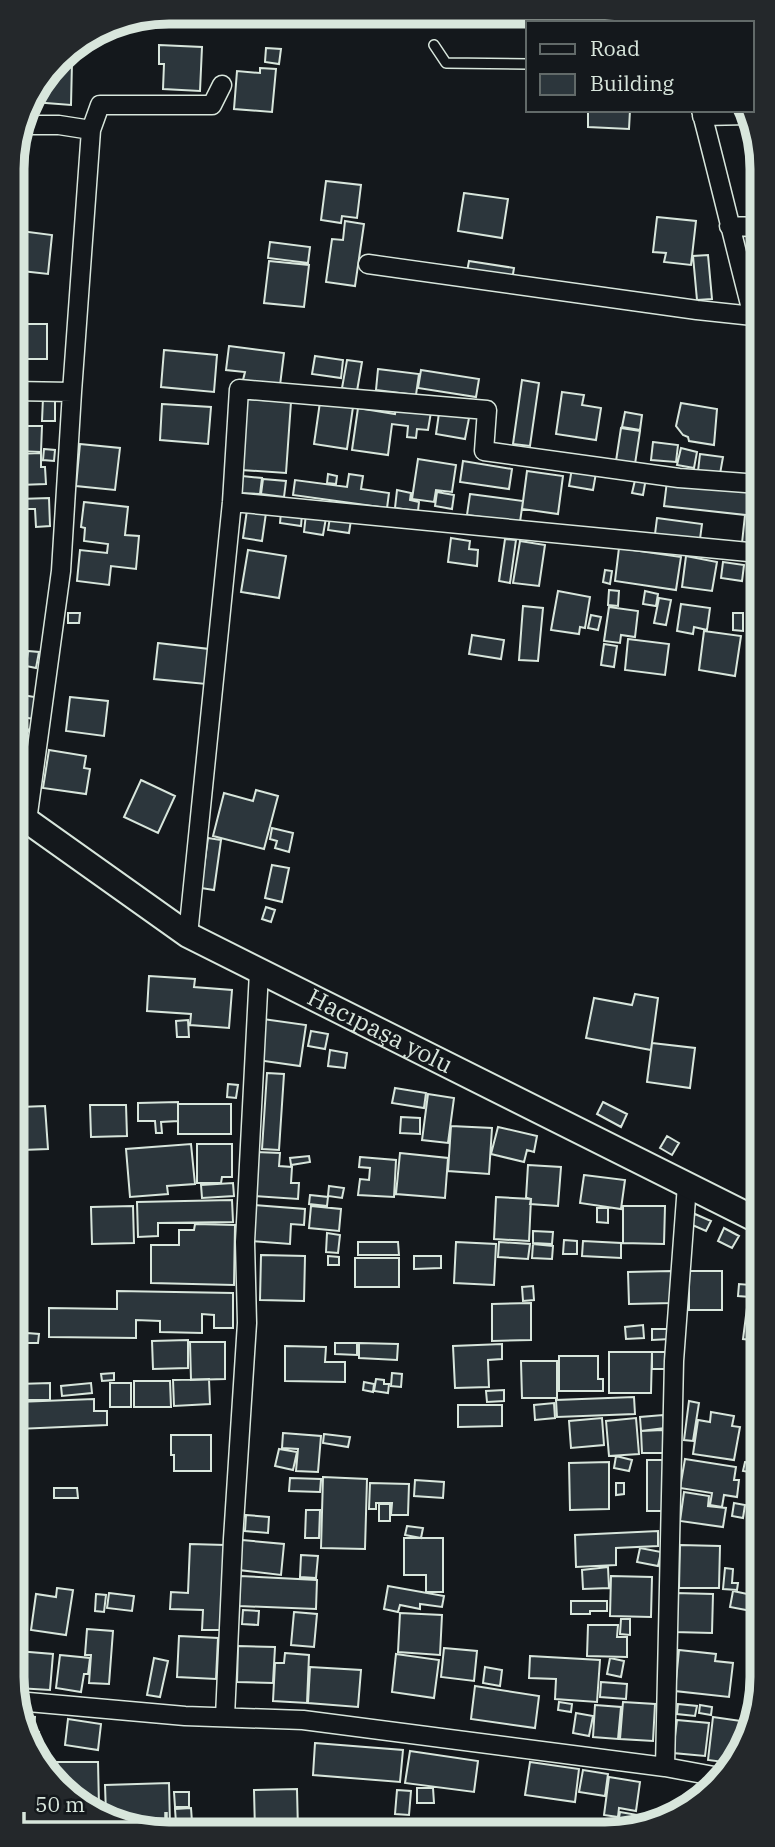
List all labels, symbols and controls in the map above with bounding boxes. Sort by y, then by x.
legend [526,21,754,112]
text: Road [590,34,640,62]
text: Building [590,69,675,97]
street label: Hacıpaşa yolu [302,980,459,1080]
scale bar [24,1780,166,1824]
text: 50 m [35,1790,85,1818]

